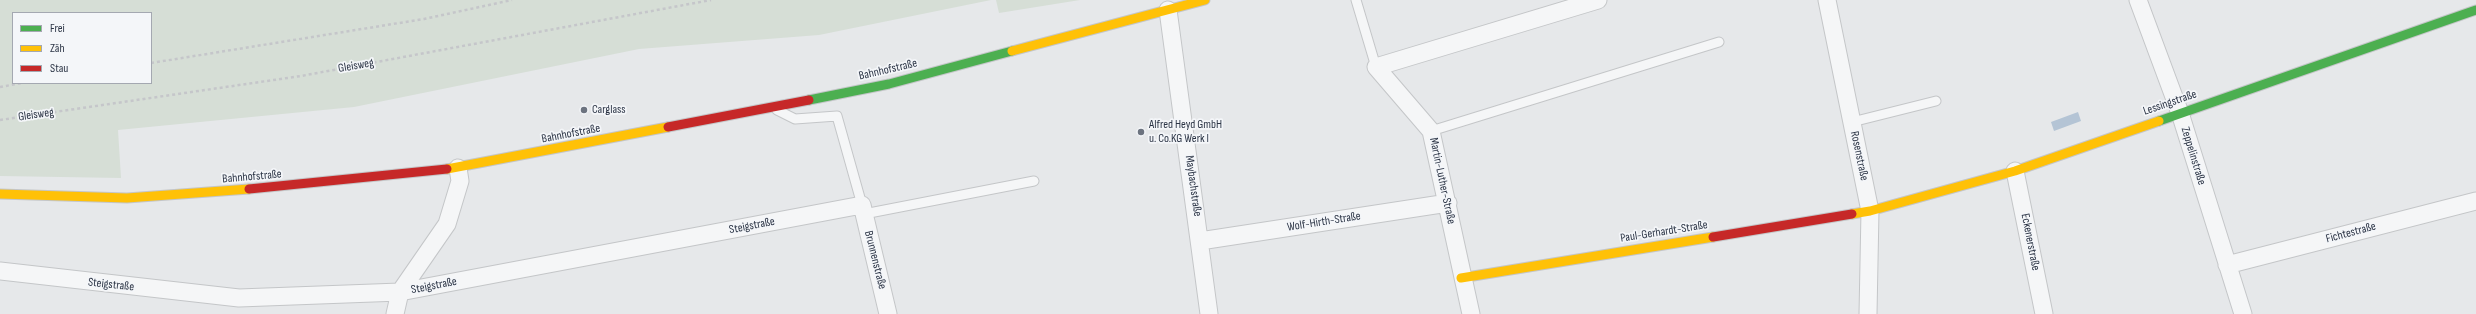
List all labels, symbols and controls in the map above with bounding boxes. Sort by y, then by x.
legend [12,12,152,84]
text: Frei [50,21,65,36]
text: Zäh [50,41,65,56]
street label: Gleisweg [337,56,375,76]
street label: Bahnhofstraße [857,56,919,84]
text: Stau [50,61,68,76]
street label: Lessingstraße [2141,87,2199,119]
place label: Carglass [592,103,625,117]
street label: Gleisweg [17,105,55,125]
marker: Carglass [579,105,589,115]
place label: Alfred Heyd GmbH u. Co.KG Werk I [1149,118,1222,146]
street label: Bahnhofstraße [540,121,602,147]
street label: Zeppelinstraße [2177,125,2209,187]
marker: Alfred Heyd GmbH u. Co.KG Werk I [1136,127,1146,137]
street label: Rosenstraße [1847,130,1871,182]
street label: Martin-Luther-Straße [1426,136,1458,226]
street label: Maybachstraße [1182,155,1204,217]
street label: Bahnhofstraße [222,167,282,187]
street label: Wolf-Hirth-Straße [1286,209,1362,235]
street label: Eckenerstraße [2017,212,2043,272]
street label: Steigstraße [728,215,776,237]
street label: Paul-Gerhardt-Straße [1619,218,1709,246]
street label: Fichtestraße [2324,219,2378,247]
street label: Brunnenstraße [861,229,889,291]
street label: Steigstraße [87,275,135,295]
street label: Steigstraße [410,275,458,297]

